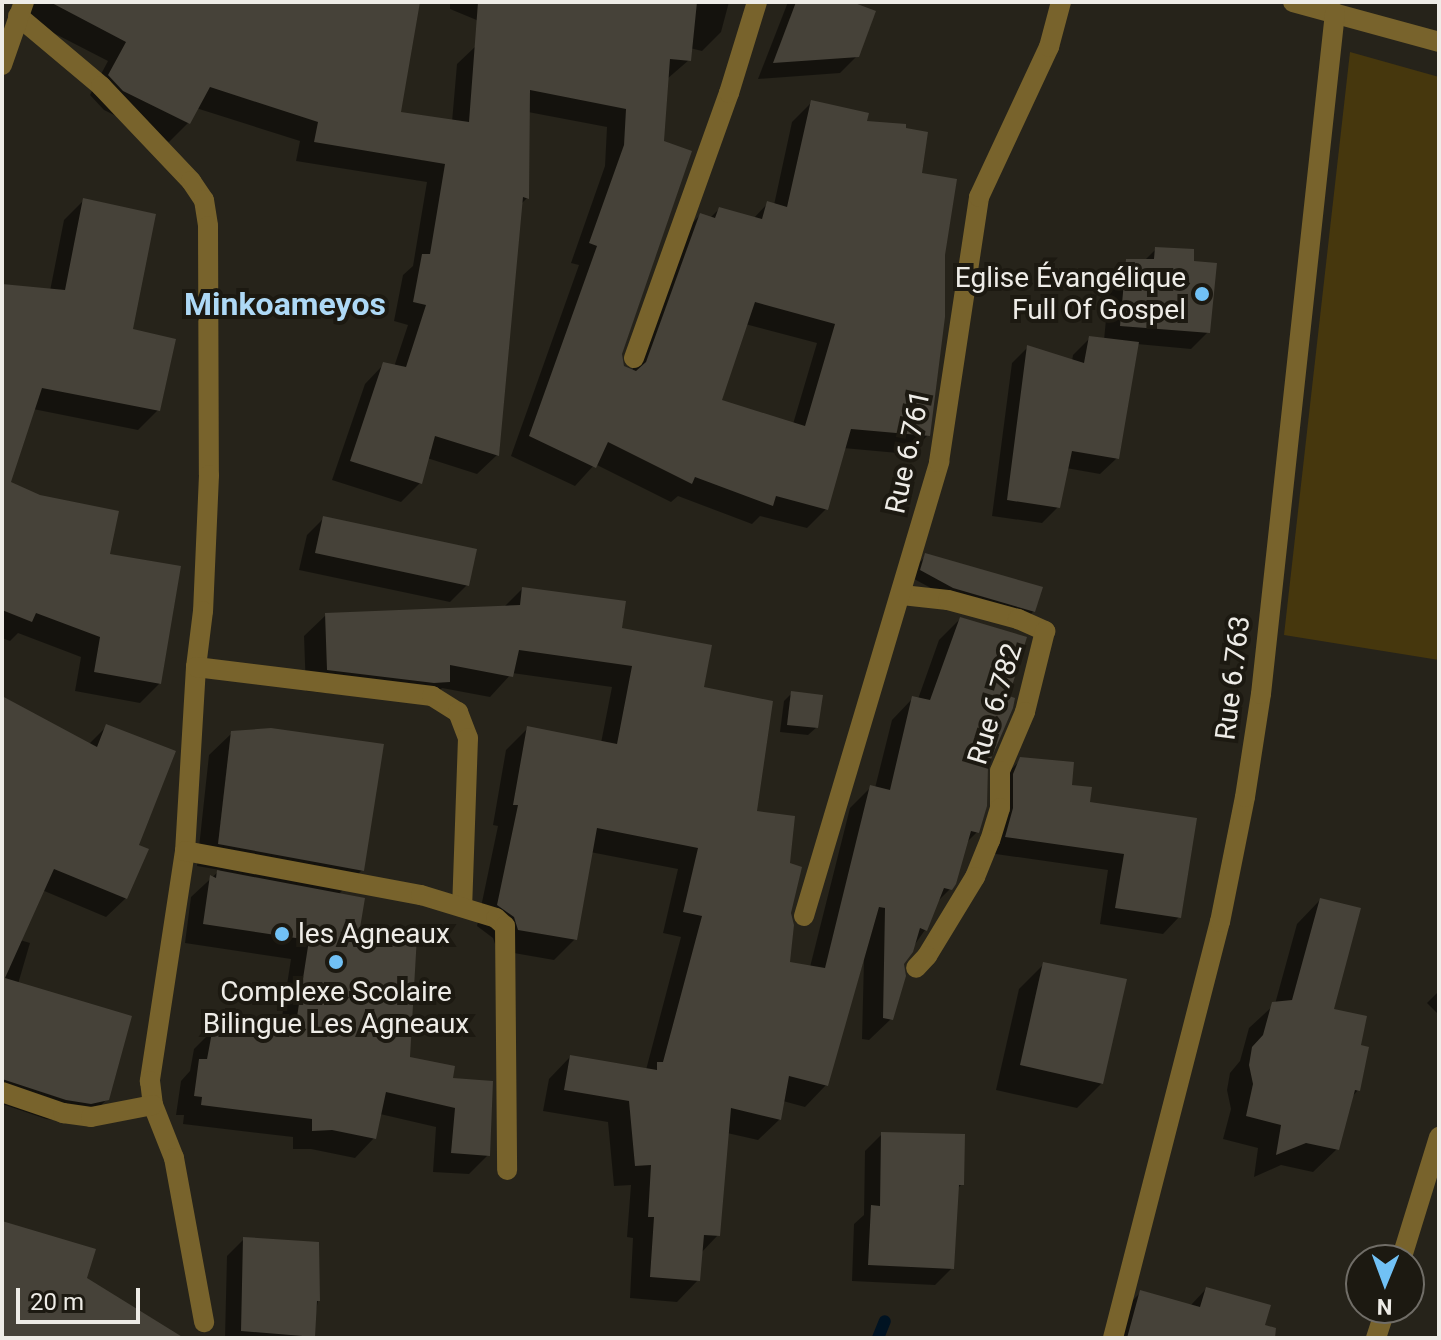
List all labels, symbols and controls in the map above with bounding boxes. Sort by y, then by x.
place label: Eglise Évangélique Full Of Gospel [955,261,1186,327]
district label: Minkoameyos [184,285,386,323]
marker: Eglise Évangélique Full Of Gospel [1193,285,1211,303]
street label: Rue 6.761 [879,387,937,517]
street label: Rue 6.763 [1209,614,1257,742]
street label: Rue 6.782 [961,639,1029,769]
place label: les Agneaux [298,917,450,951]
marker: les Agneaux [273,925,291,943]
marker: Complexe Scolaire Bilingue Les Agneaux [327,953,345,971]
place label: Complexe Scolaire Bilingue Les Agneaux [203,975,469,1041]
north arrow [1345,1244,1425,1324]
scale bar [20,1272,144,1322]
text: 20 m [30,1288,84,1316]
text: N [1377,1294,1393,1319]

